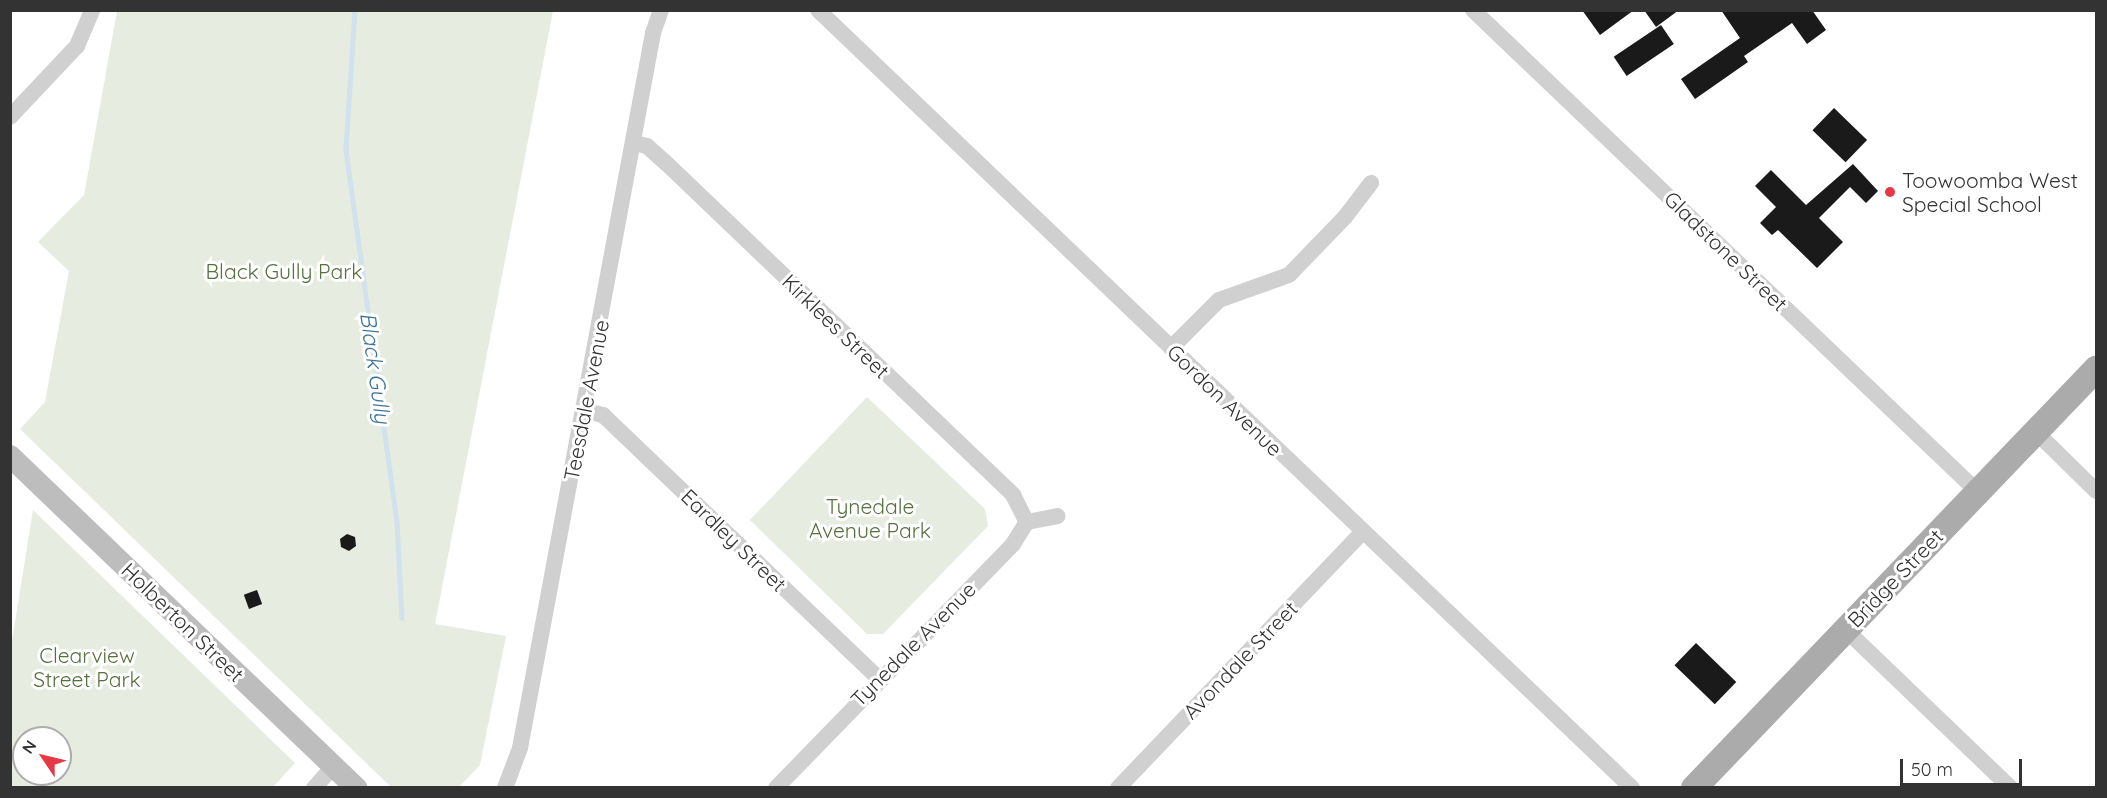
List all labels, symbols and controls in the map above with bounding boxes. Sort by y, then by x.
place label: Toowoomba West Special School [1902,167,2078,217]
marker: Toowoomba West Special School [1883,185,1897,199]
street label: Gladstone Street [1659,186,1793,316]
park label: Black Gully Park [205,258,363,284]
street label: Kirklees Street [777,269,895,383]
water label: Black Gully [354,311,396,425]
street label: Teesdale Avenue [558,317,614,483]
street label: Gordon Avenue [1162,339,1288,461]
street label: Eardley Street [676,484,792,596]
park label: Tynedale Avenue Park [809,493,931,543]
street label: Bridge Street [1842,524,1948,632]
street label: Holberton Street [117,557,249,687]
street label: Tynedale Avenue [845,576,981,712]
street label: Avondale Street [1177,596,1303,724]
park label: Clearview Street Park [33,642,141,692]
north arrow [12,726,72,786]
text: N [17,736,40,757]
scale bar [1903,747,2024,785]
text: 50 m [1911,758,1953,781]

